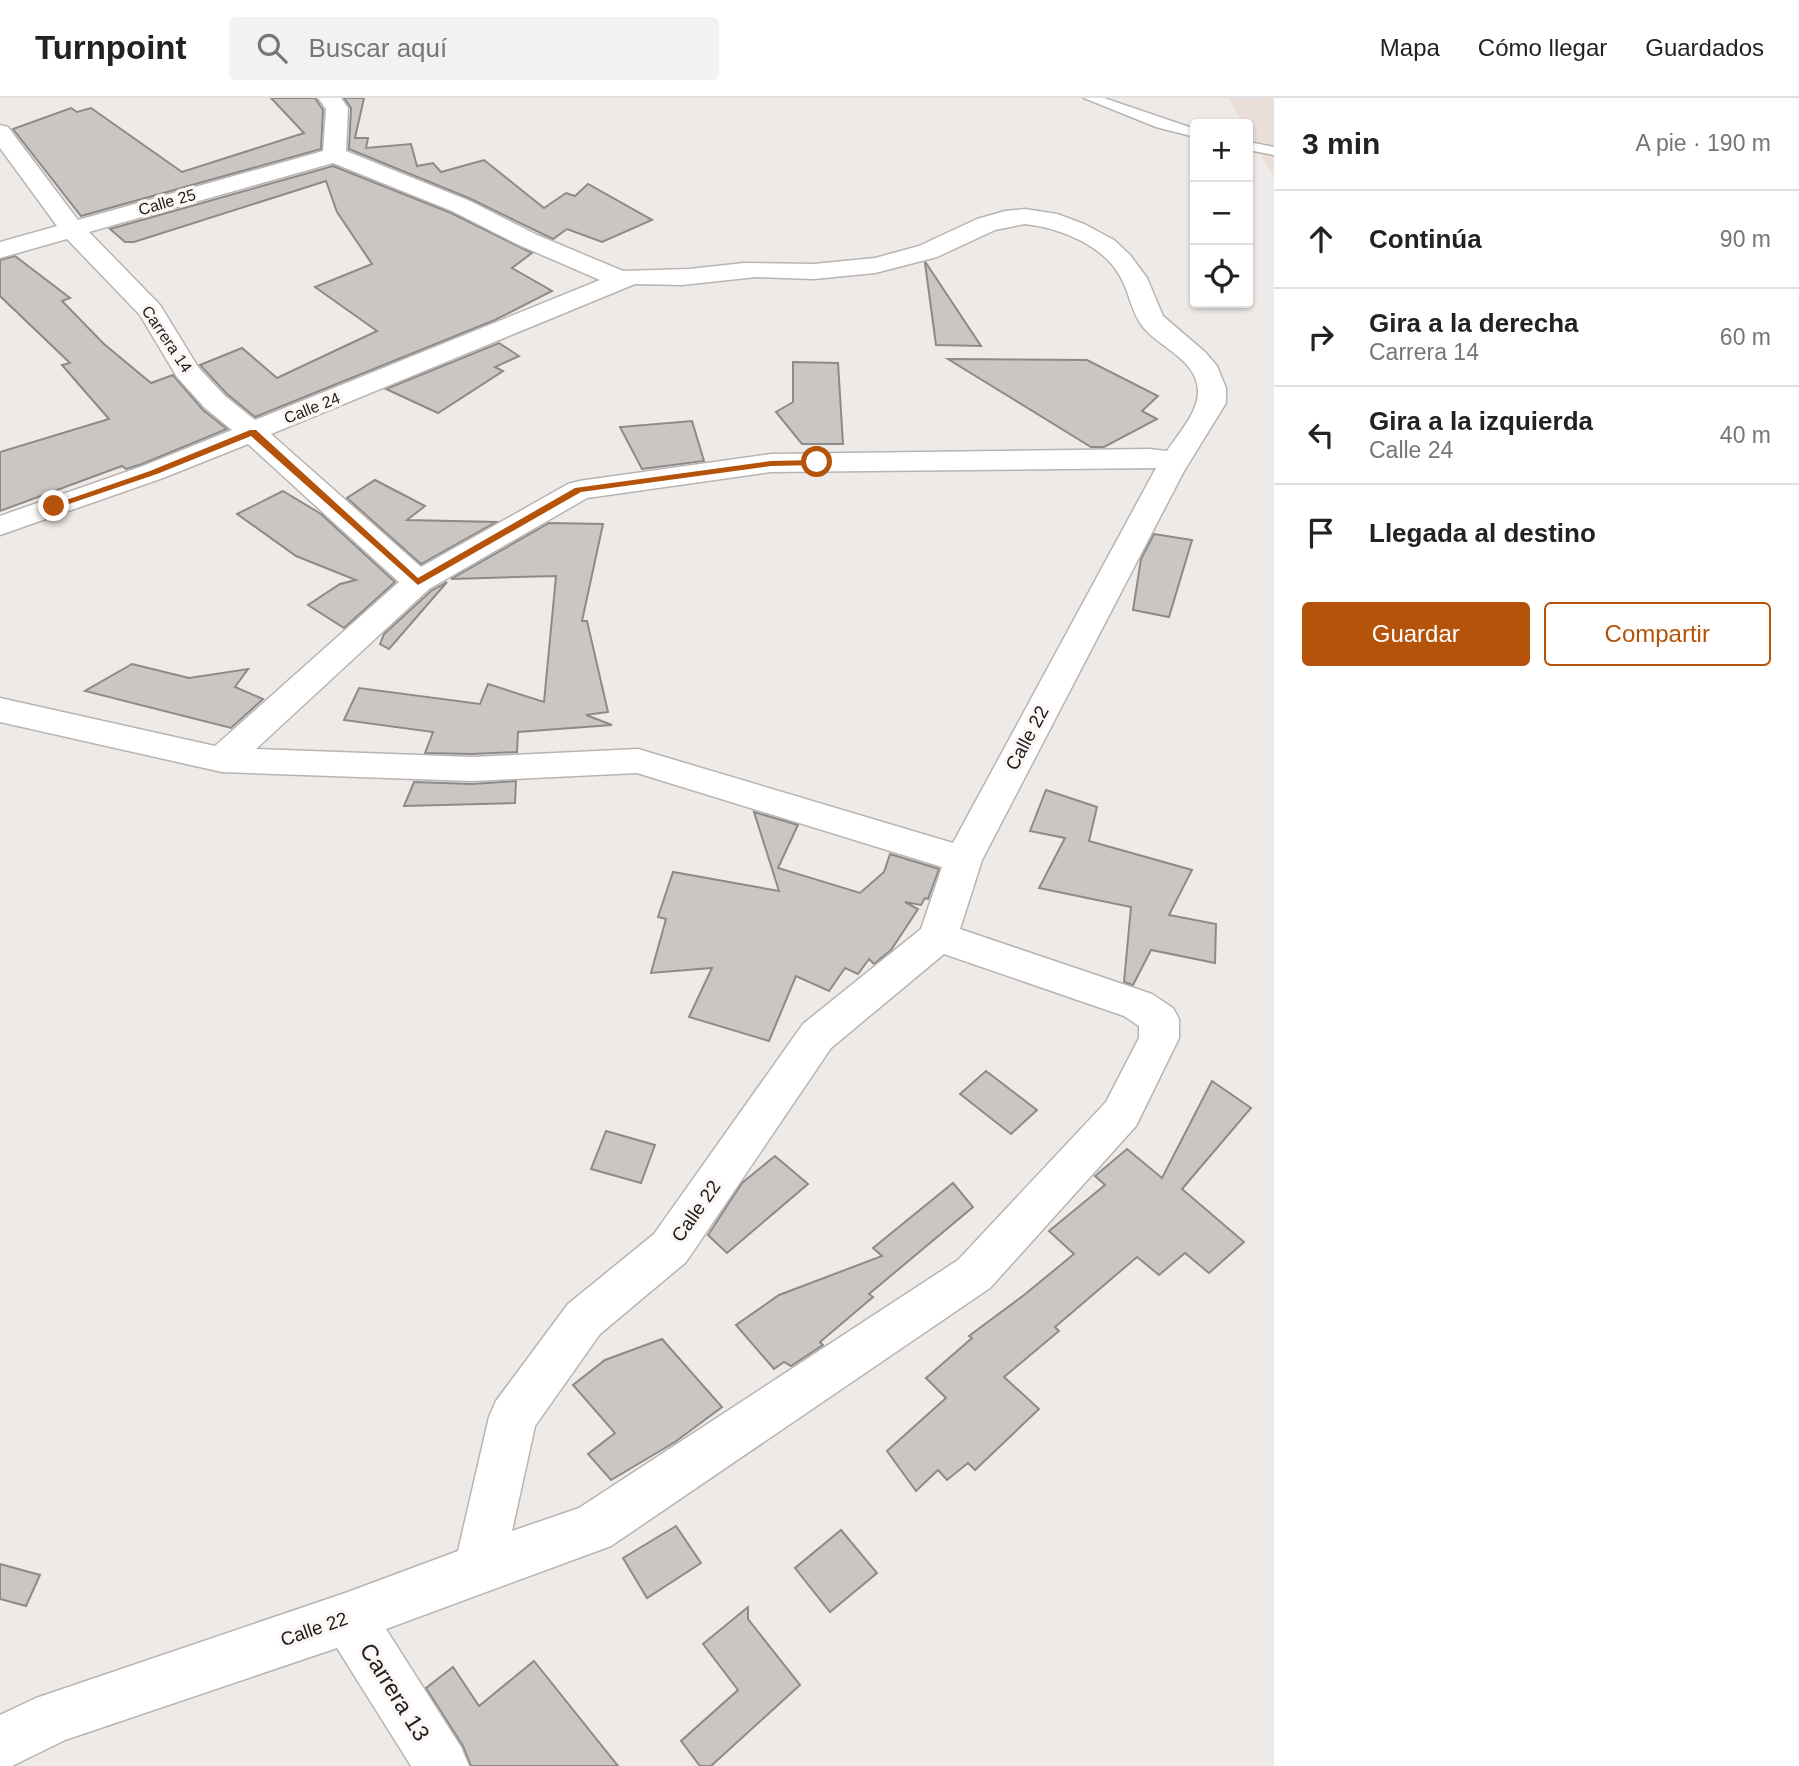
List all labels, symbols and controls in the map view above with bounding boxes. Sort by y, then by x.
search box [229,17,719,80]
text: Turnpoint [35,29,187,66]
icon: search [253,29,291,67]
text: Buscar aquí [309,33,447,63]
text: Mapa [1380,34,1440,61]
text: Cómo llegar [1478,34,1607,61]
text: Guardados [1645,34,1764,61]
map controls [1190,119,1253,308]
button: + [1190,119,1253,182]
text: 3 min [1302,127,1380,160]
text: A pie · 190 m [1635,130,1771,156]
button: − [1190,182,1253,245]
street label: Calle 25 [136,186,198,218]
icon: ahead [1302,220,1340,258]
text: Continúa [1369,224,1482,254]
text: 90 m [1720,226,1771,252]
button: locate [1190,245,1253,308]
street label: Carrera 14 [139,303,195,376]
text: Gira a la derecha [1369,308,1579,338]
icon: right [1302,318,1340,356]
text: 60 m [1720,324,1771,350]
text: Carrera 14 [1369,339,1479,365]
street label: Calle 24 [282,389,342,427]
text: Gira a la izquierda [1369,406,1593,436]
icon: left [1302,416,1340,454]
text: 40 m [1720,422,1771,448]
text: Calle 24 [1369,437,1453,463]
route start [801,446,832,477]
route end [38,490,69,521]
icon: arrive [1302,514,1340,552]
text: Llegada al destino [1369,518,1596,548]
button: Guardar [1302,602,1530,666]
button: Compartir [1544,602,1771,666]
street label: Calle 22 [1001,702,1053,774]
street label: Calle 22 [667,1176,725,1246]
street label: Calle 22 [278,1608,350,1650]
street label: Carrera 13 [355,1638,435,1746]

